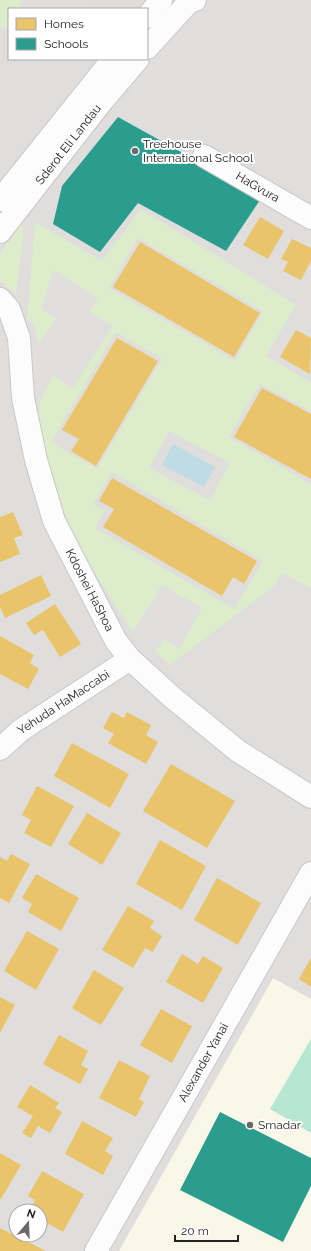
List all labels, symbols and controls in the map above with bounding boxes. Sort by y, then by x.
legend [8,8,148,60]
text: Homes [44,17,84,31]
text: Schools [44,37,88,51]
street label: Sderot Eli Landau [33,102,104,187]
place label: Treehouse International School [143,137,254,165]
marker: Treehouse International School [130,146,140,156]
street label: HaGvura [233,169,282,205]
street label: Kdoshei HaShoa [63,547,117,634]
street label: Yehuda HaMaccabi [15,667,112,737]
street label: Alexander Yanai [175,1021,231,1104]
place label: Smadar [258,1118,302,1132]
marker: Smadar [245,1120,255,1130]
north arrow [8,1203,48,1243]
text: N [25,1207,37,1222]
scale bar [175,1217,238,1243]
text: 20 m [181,1224,209,1238]

